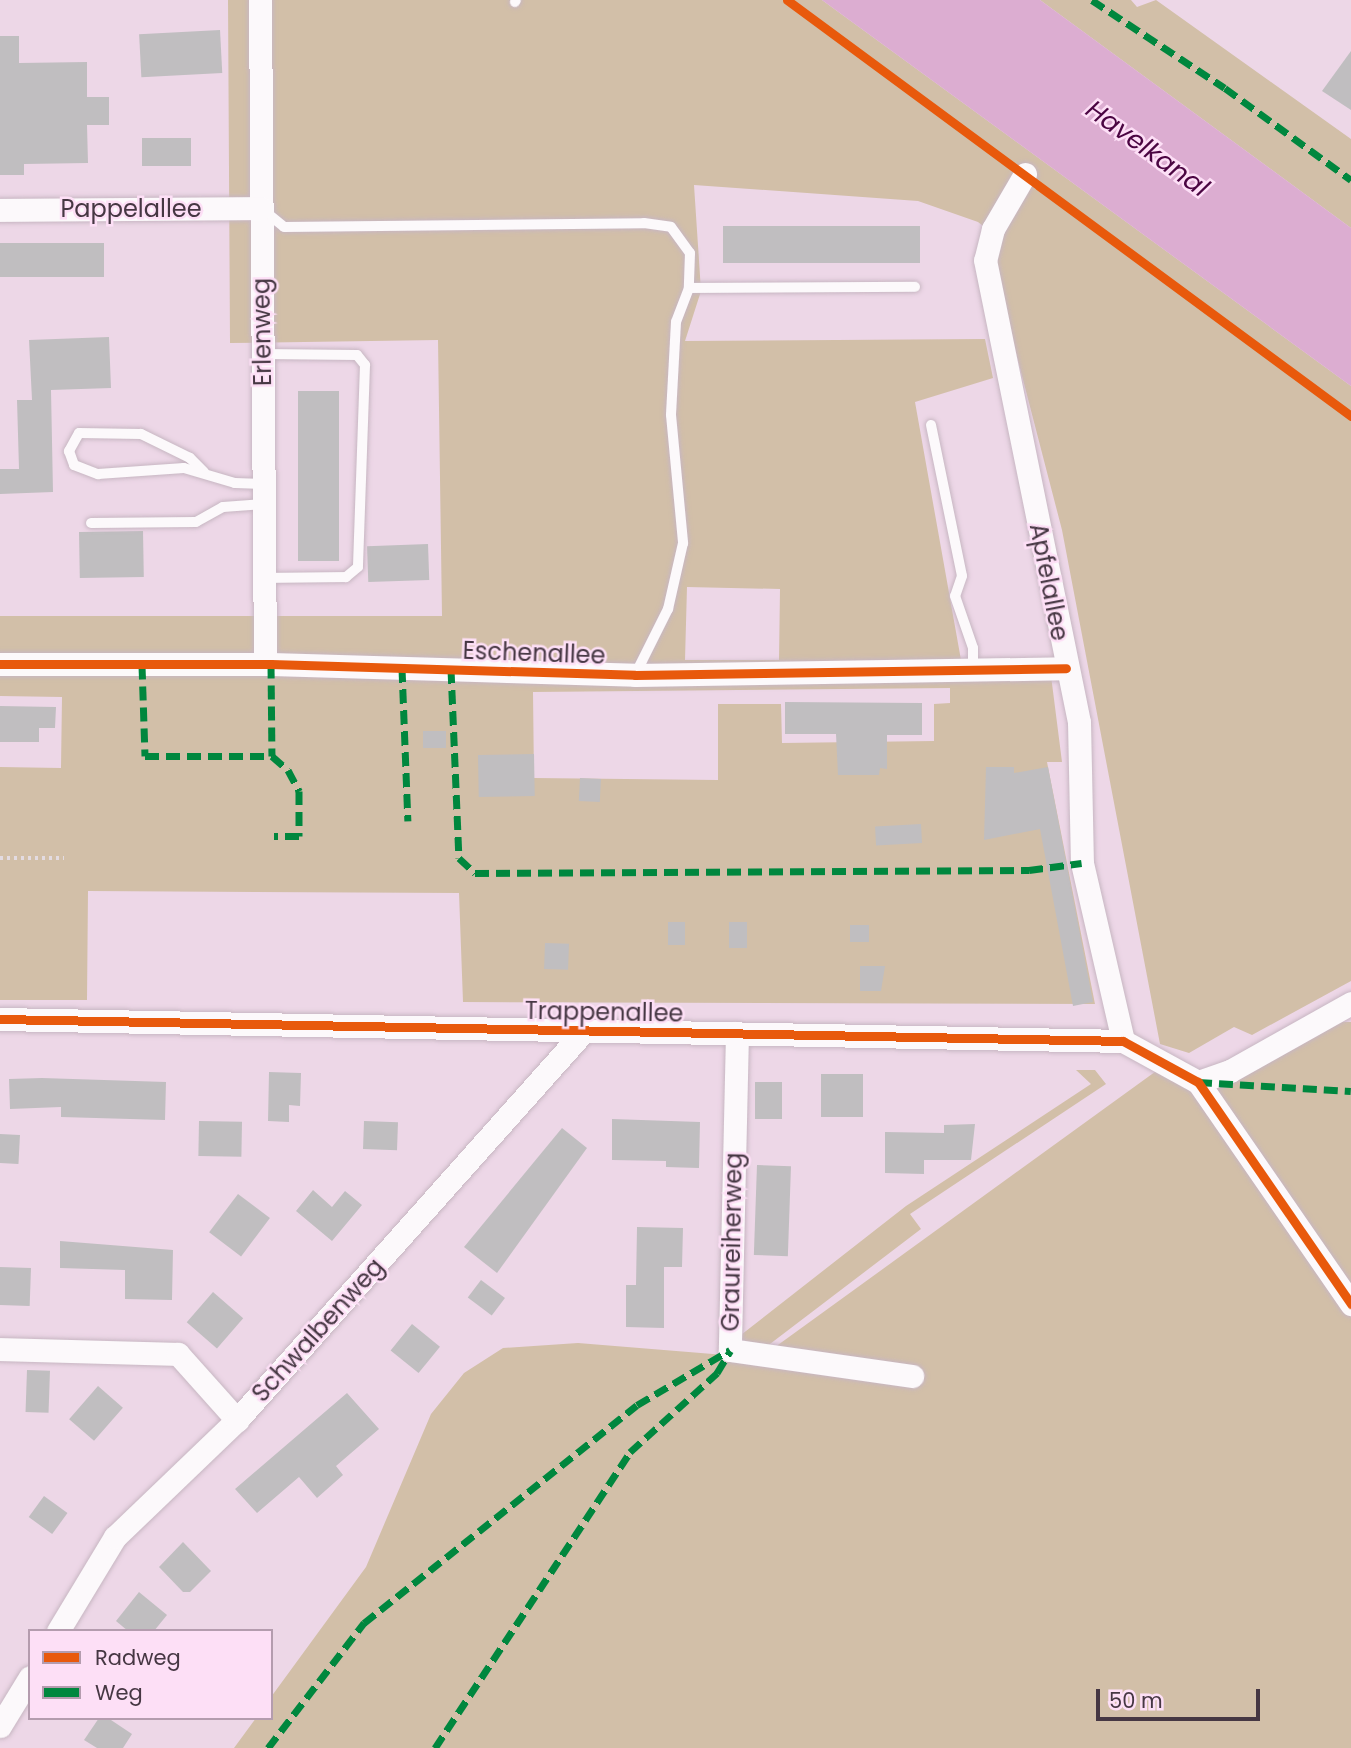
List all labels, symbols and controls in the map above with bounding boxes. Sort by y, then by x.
water label: Havelkanal [1079,94,1215,204]
street label: Pappelallee [60,195,202,223]
street label: Erlenweg [247,278,277,386]
street label: Apfelallee [1024,521,1074,643]
street label: Eschenallee [462,636,606,670]
street label: Trappenallee [524,996,684,1028]
street label: Graureiherweg [716,1152,748,1332]
street label: Schwalbenweg [246,1252,390,1408]
legend [28,1629,273,1720]
text: Radweg [95,1643,181,1672]
scale bar [1099,1674,1264,1718]
text: Weg [95,1678,143,1707]
text: 50 m [1109,1686,1163,1715]

